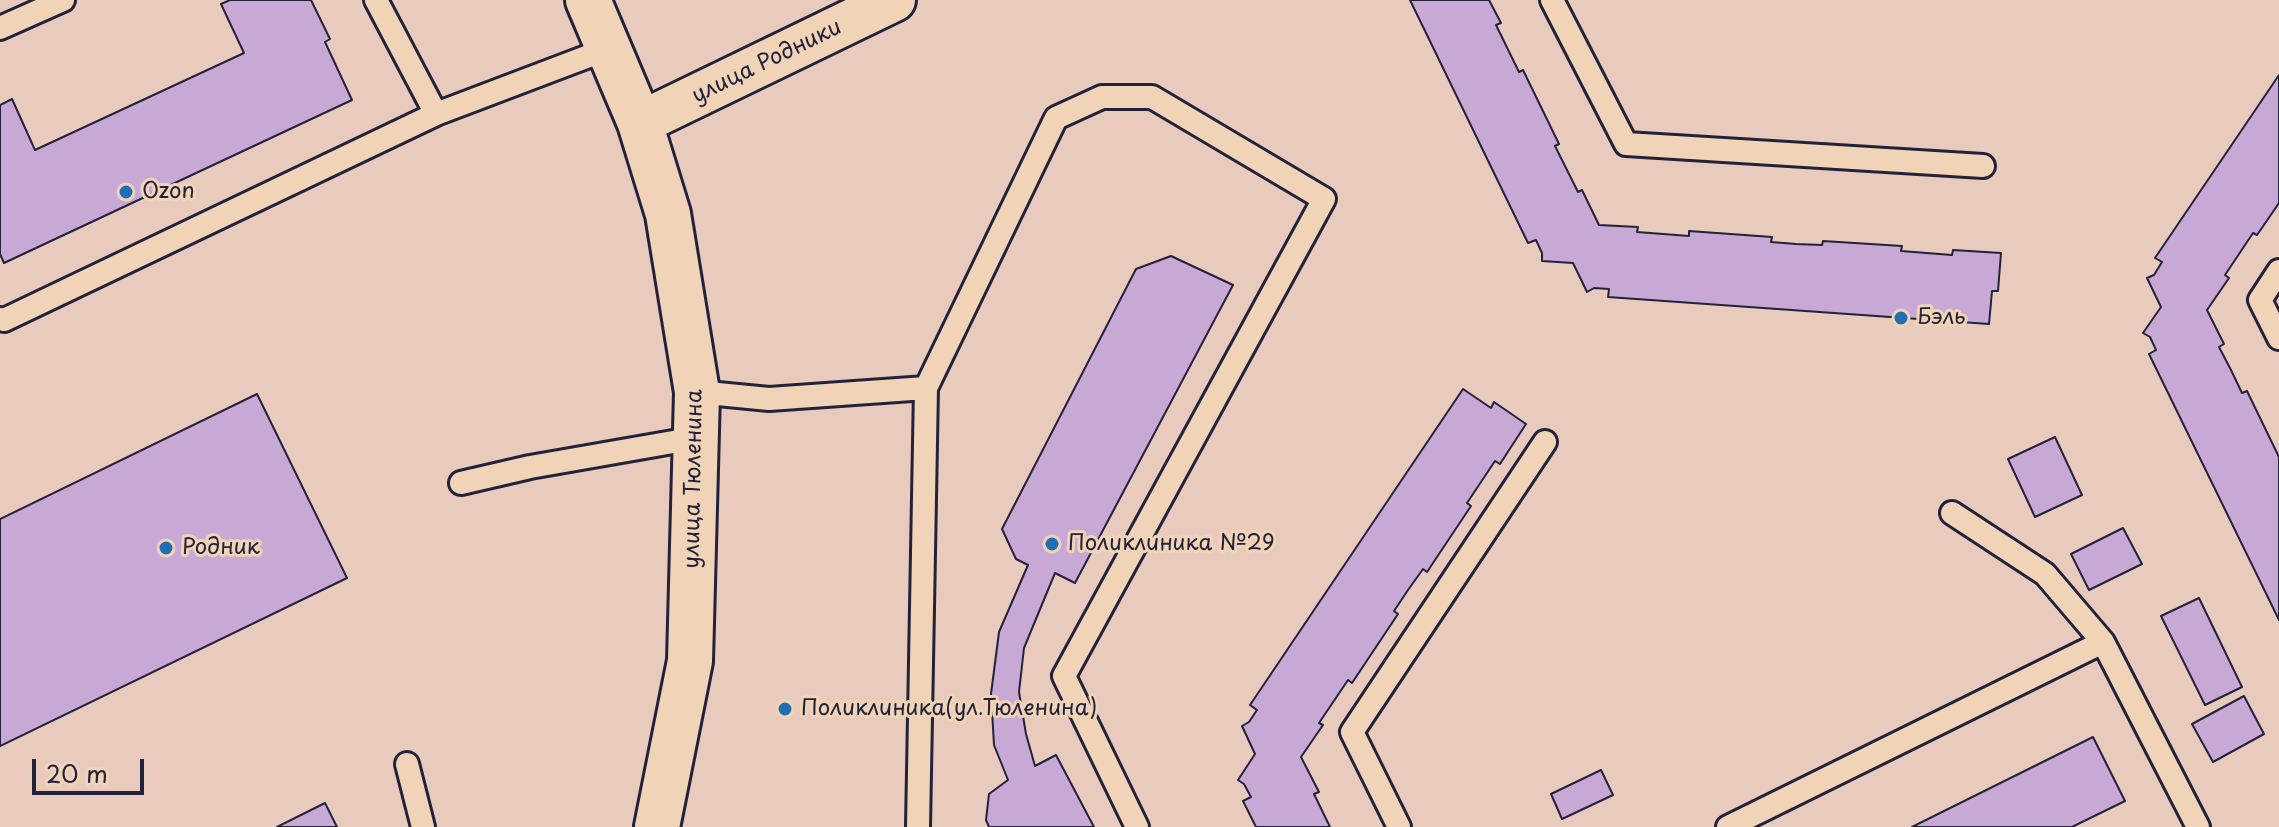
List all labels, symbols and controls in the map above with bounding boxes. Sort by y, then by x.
street label: улица Родники [688,14,846,110]
place label: Ozon [142,179,195,205]
marker: Ozon [117,183,135,201]
place label: Бэль [1917,305,1966,331]
marker: Бэль [1892,309,1910,327]
street label: улица Тюленина [679,389,709,569]
place label: Поликлиника №29 [1068,531,1275,557]
place label: Родник [182,535,260,561]
marker: Поликлиника №29 [1043,535,1061,553]
marker: Родник [157,539,175,557]
place label: Поликлиника(ул.Тюленина) [801,696,1097,722]
marker: Поликлиника(ул.Тюленина) [776,700,794,718]
scale bar [36,743,148,793]
text: 20 m [46,755,108,791]

